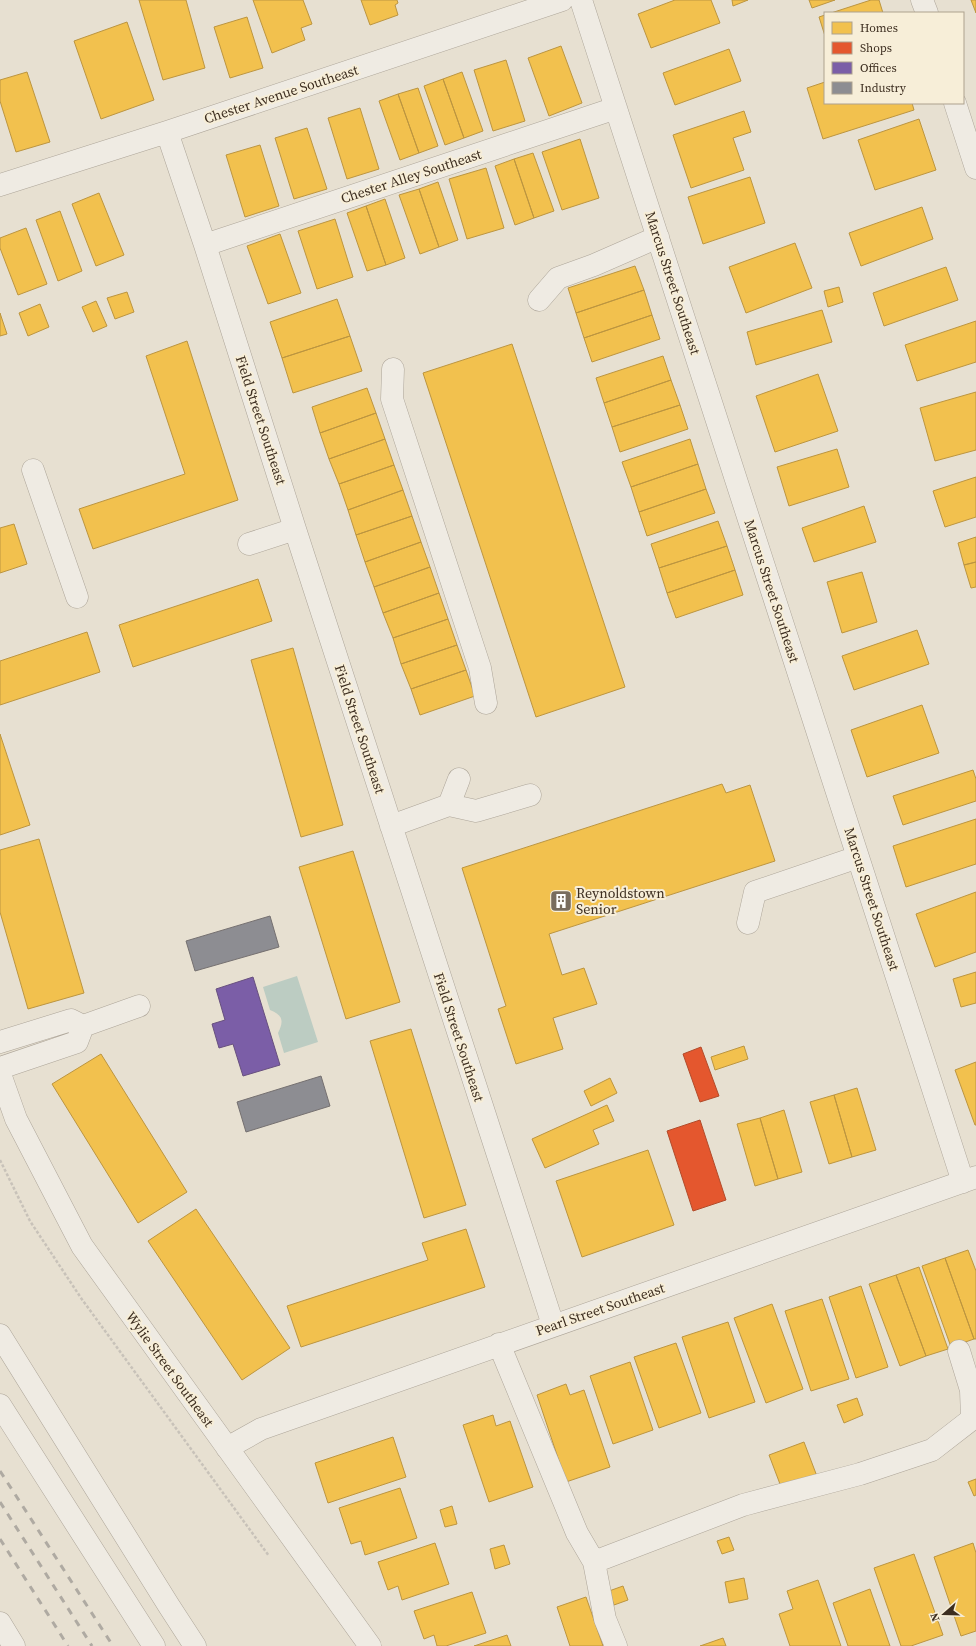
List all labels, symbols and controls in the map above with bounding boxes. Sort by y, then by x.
legend [824,12,964,104]
text: Homes [860,20,898,36]
text: Shops [860,40,892,56]
street label: Chester Avenue Southeast [201,59,361,128]
text: Offices [860,60,897,76]
text: Industry [860,80,907,96]
street label: Chester Alley Southeast [338,144,484,208]
street label: Marcus Street Southeast [640,209,706,358]
street label: Field Street Southeast [231,353,291,487]
street label: Marcus Street Southeast [739,517,805,666]
street label: Field Street Southeast [330,662,390,796]
street label: Marcus Street Southeast [839,825,905,974]
place label: Reynoldstown Senior [576,883,665,919]
building icon: Reynoldstown Senior [548,888,574,914]
street label: Field Street Southeast [429,970,489,1104]
street label: Pearl Street Southeast [533,1277,668,1340]
street label: Wylie Street Southeast [121,1307,219,1431]
north arrow [924,1594,964,1634]
text: N [927,1611,943,1624]

